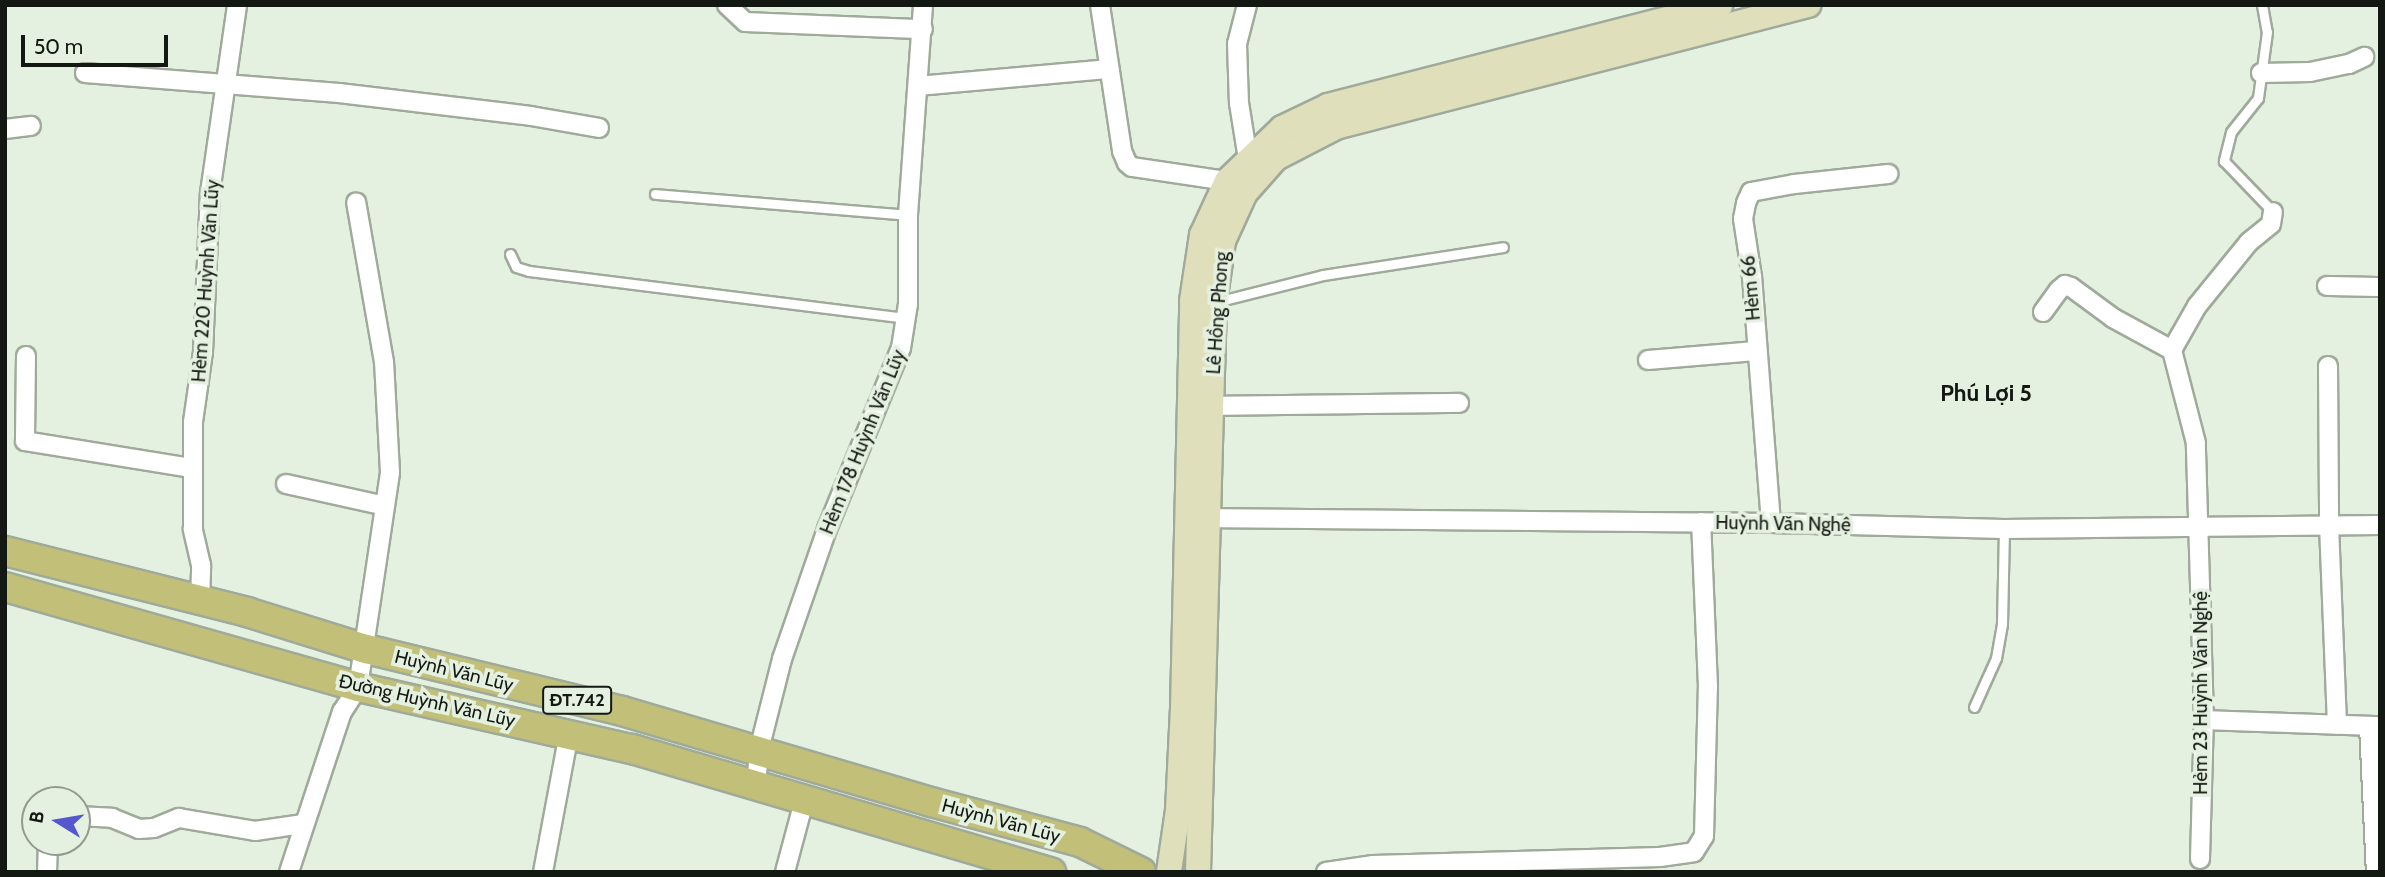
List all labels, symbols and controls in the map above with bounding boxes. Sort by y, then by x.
scale bar [24,21,172,65]
text: 50 m [34,34,83,59]
street label: Hẻm 220 Huỳnh Văn Lũy [188,179,224,383]
street label: Lê Hồng Phong [1202,251,1234,375]
street label: Hẻm 66 [1737,254,1765,322]
street label: Hẻm 178 Huỳnh Văn Lũy [816,346,910,538]
district label: Phú Lợi 5 [1940,379,2032,407]
street label: Huỳnh Văn Nghệ [1715,511,1851,537]
street label: Hẻm 23 Huỳnh Văn Nghệ [2190,591,2212,795]
street label: Huỳnh Văn Lũy [392,645,516,697]
street label: Đường Huỳnh Văn Lũy [337,670,517,732]
road number: ĐT.742 [542,686,612,714]
north arrow [21,786,91,856]
street label: Huỳnh Văn Lũy [939,794,1063,848]
text: B [24,809,49,825]

